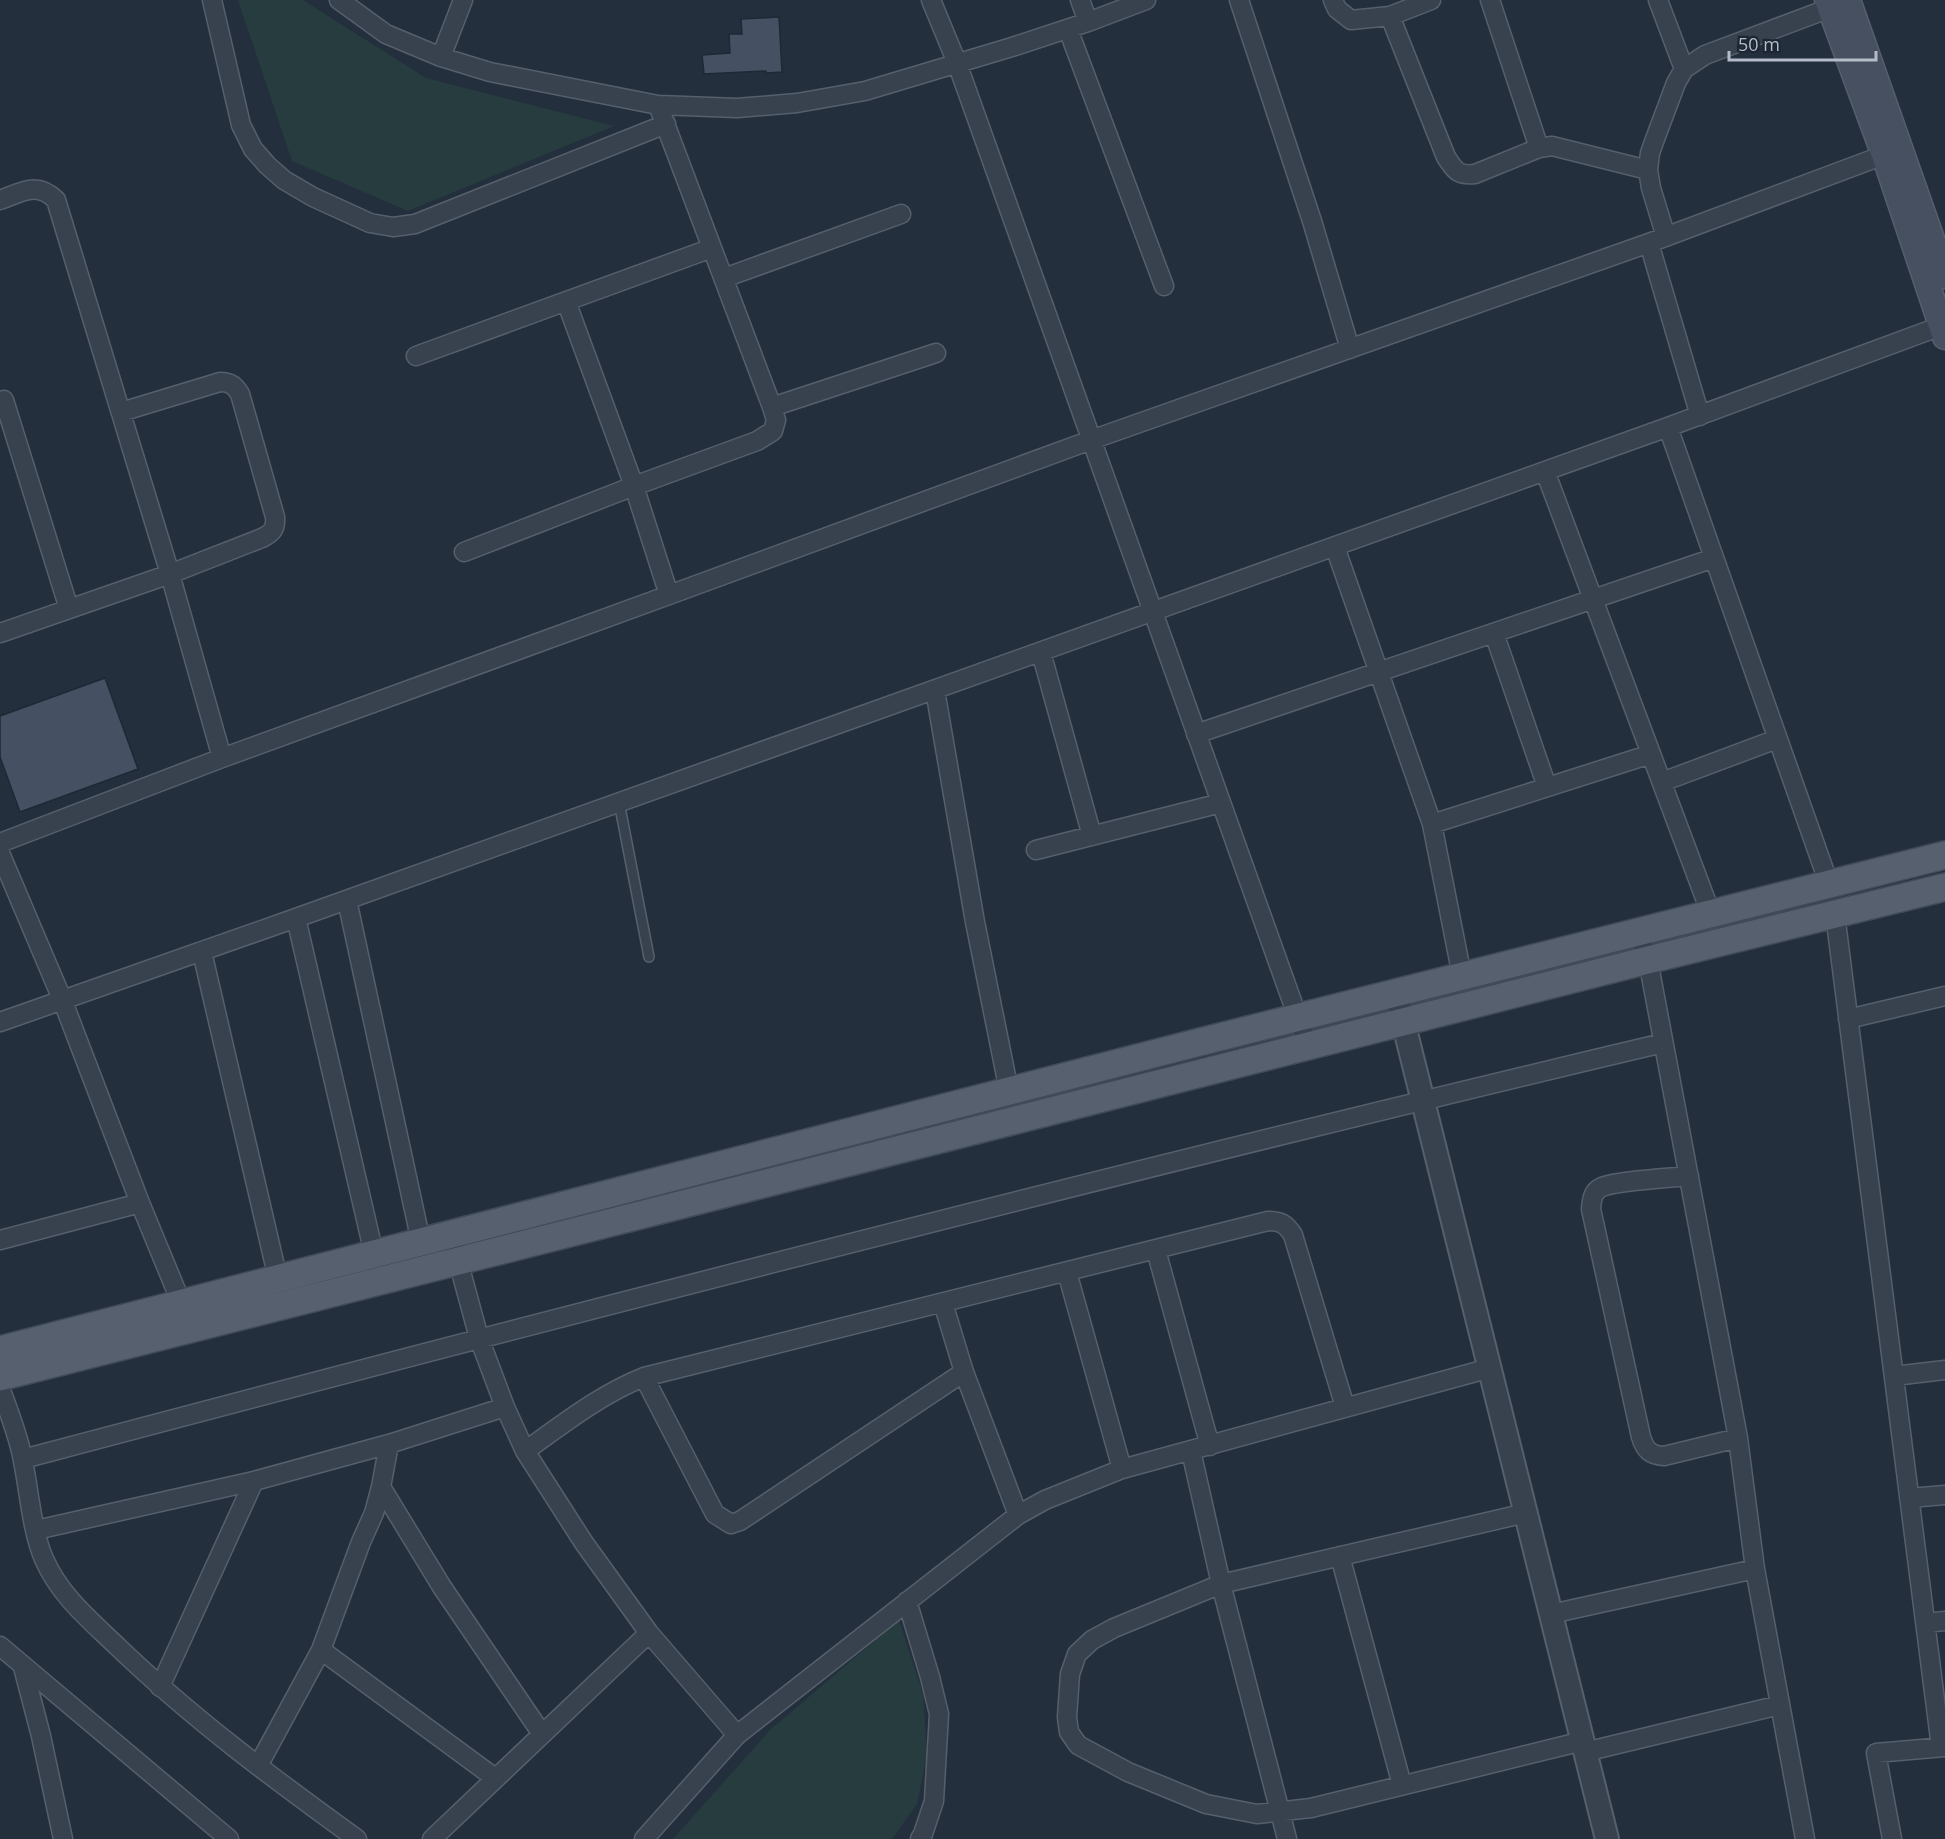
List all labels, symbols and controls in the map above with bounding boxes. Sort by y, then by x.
scale bar [1729,24,1876,62]
text: 50 m [1738,32,1780,56]

